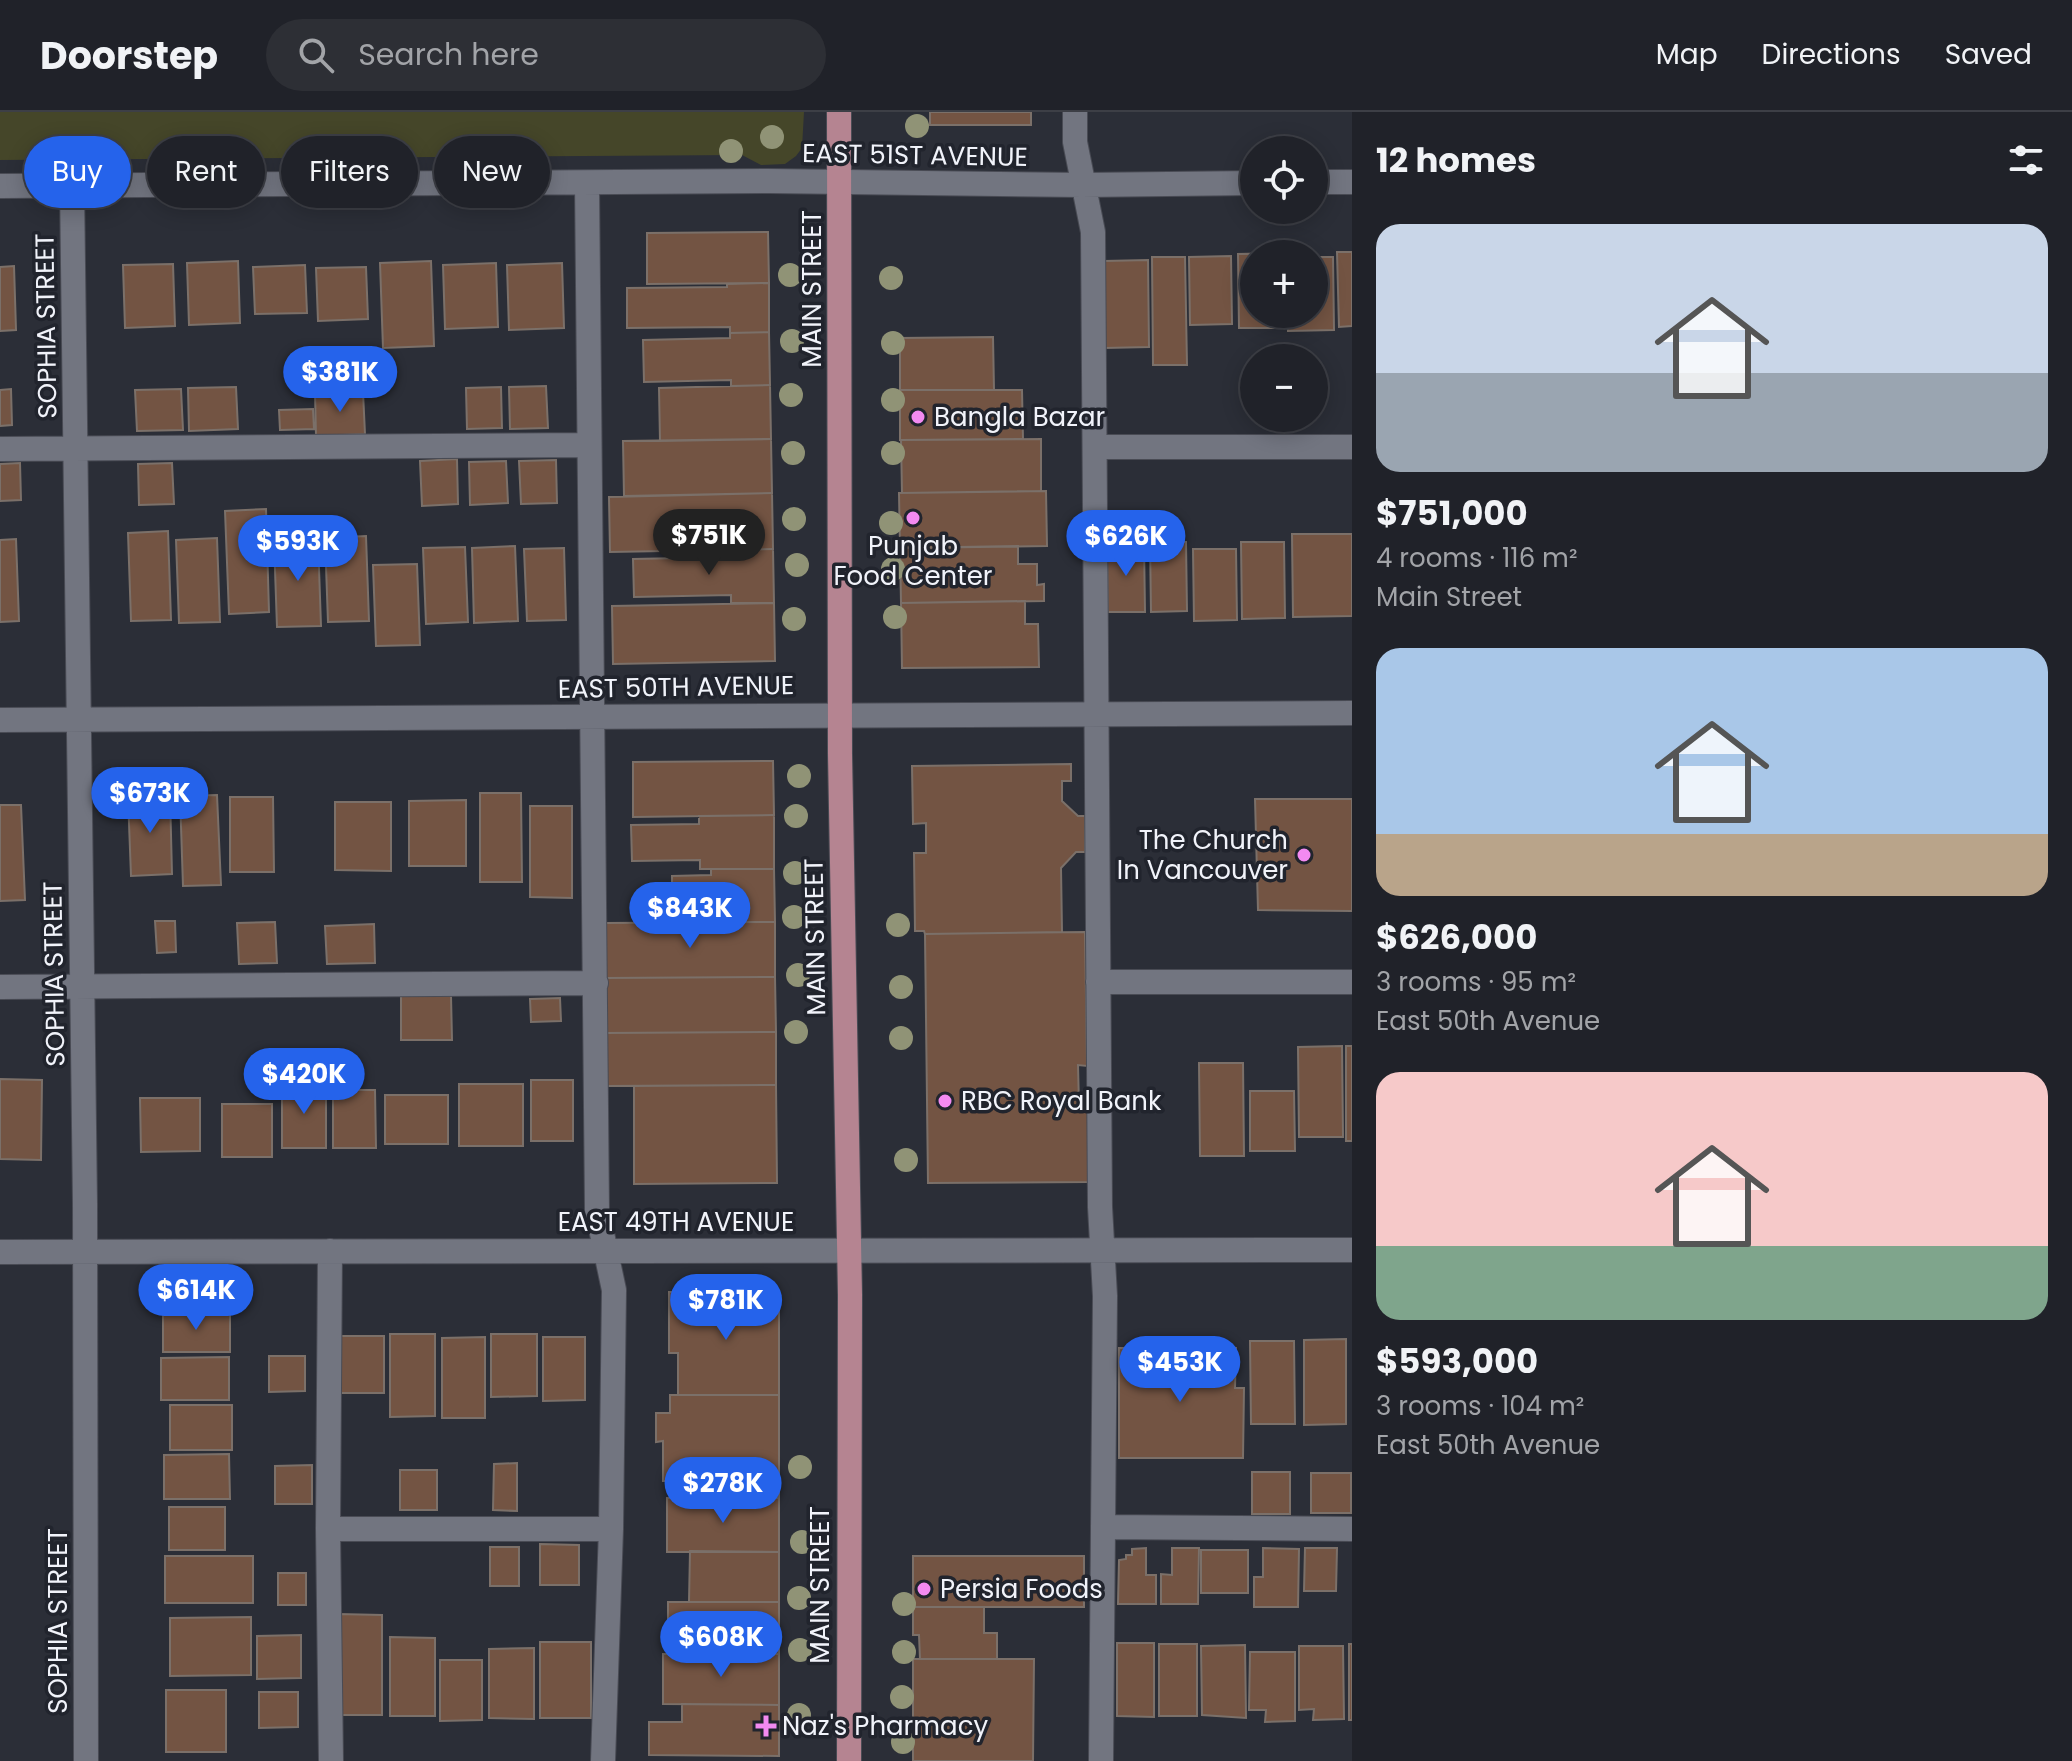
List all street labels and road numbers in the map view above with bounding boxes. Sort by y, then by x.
street label: EAST 51ST AVENUE [802,135,1028,175]
street label: MAIN STREET [794,210,830,368]
street label: SOPHIA STREET [26,233,66,419]
street label: EAST 50TH AVENUE [558,667,794,707]
street label: MAIN STREET [796,858,834,1016]
street label: SOPHIA STREET [34,881,74,1067]
street label: EAST 49TH AVENUE [558,1204,794,1240]
street label: MAIN STREET [802,1506,838,1664]
street label: SOPHIA STREET [40,1528,76,1714]

